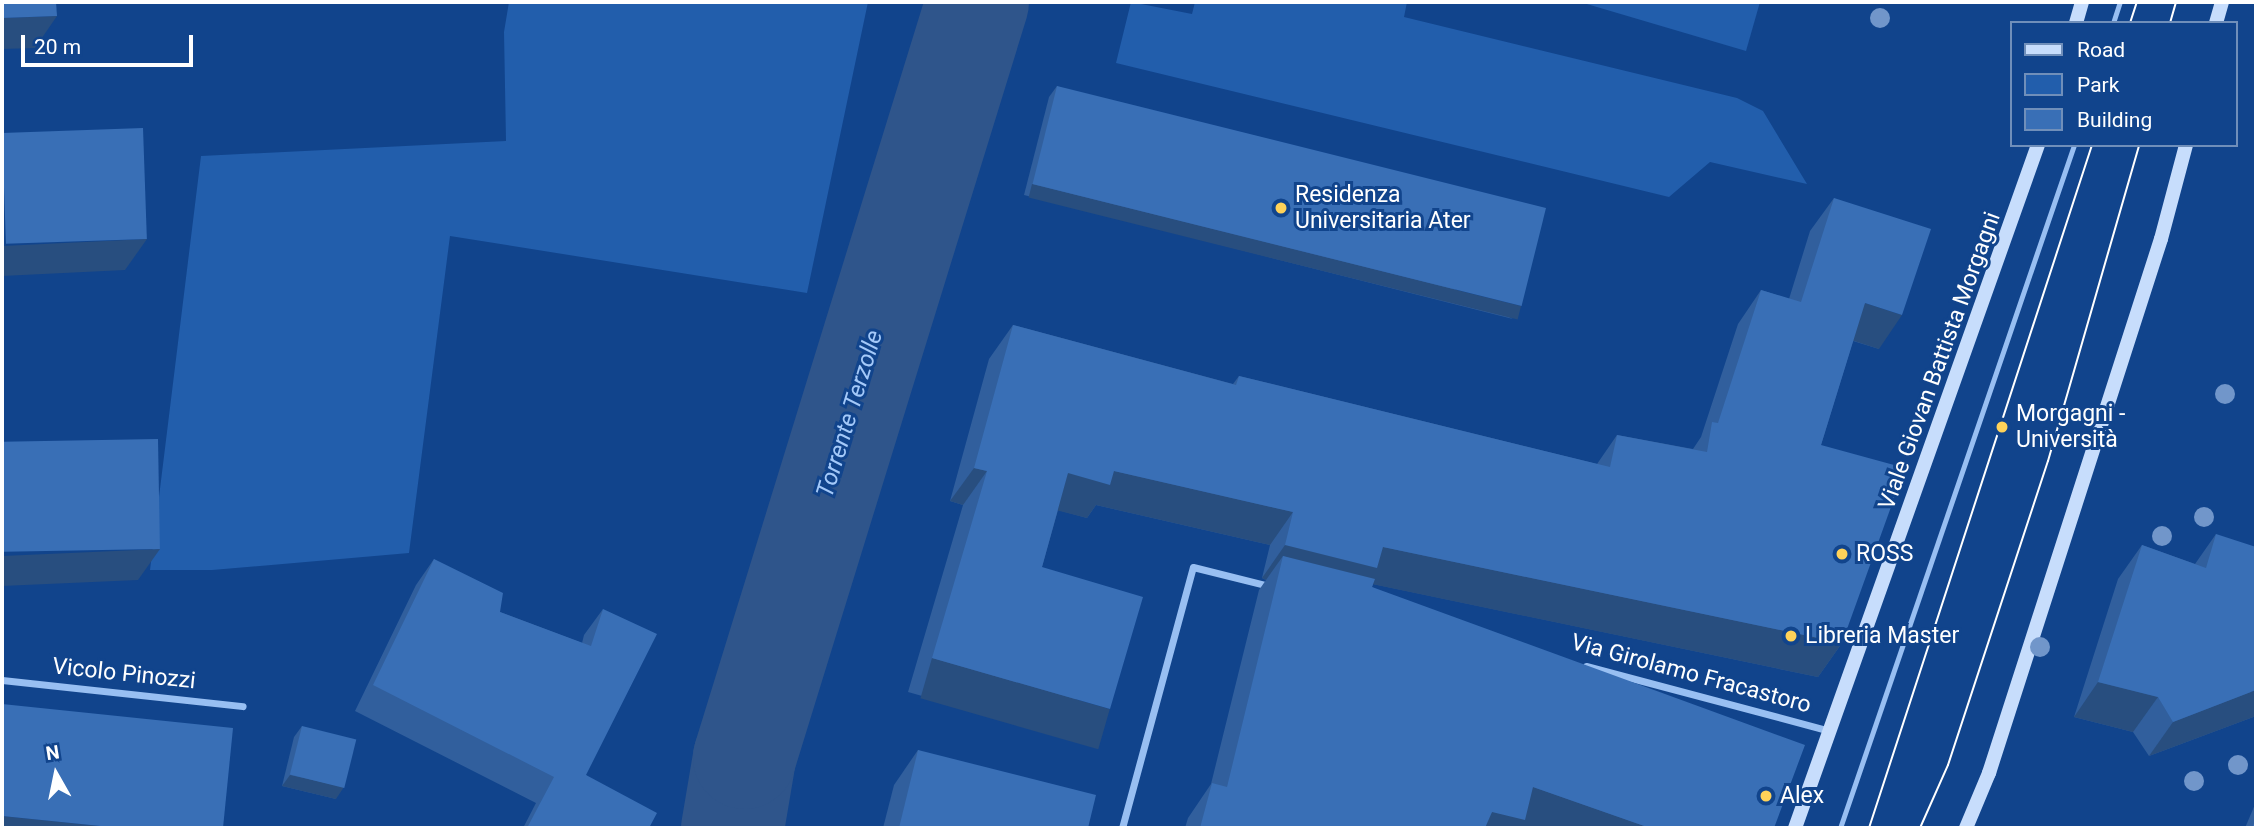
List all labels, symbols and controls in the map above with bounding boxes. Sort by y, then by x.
scale bar [24,21,196,65]
legend [2010,21,2237,147]
text: 20 m [34,35,81,59]
text: Road [2077,38,2125,62]
text: Park [2077,73,2119,97]
text: Building [2077,108,2152,132]
place label: Residenza Universitaria Ater [1295,181,1471,235]
marker: Residenza Universitaria Ater [1273,200,1289,216]
street label: Viale Giovan Battista Morgagni [1873,208,2007,514]
water label: Torrente Terzolle [811,327,889,501]
place label: Morgagni - Università [2016,400,2125,454]
marker: Morgagni - Università [1994,419,2010,435]
place label: ROSS [1856,540,1913,568]
marker: ROSS [1834,546,1850,562]
place label: Libreria Master [1805,622,1959,650]
marker: Libreria Master [1783,628,1799,644]
street label: Via Girolamo Fracastoro [1568,629,1814,719]
street label: Vicolo Pinozzi [51,653,197,695]
north arrow [21,739,91,809]
text: N [44,740,61,765]
place label: Alex [1780,782,1824,810]
marker: Alex [1758,788,1774,804]

